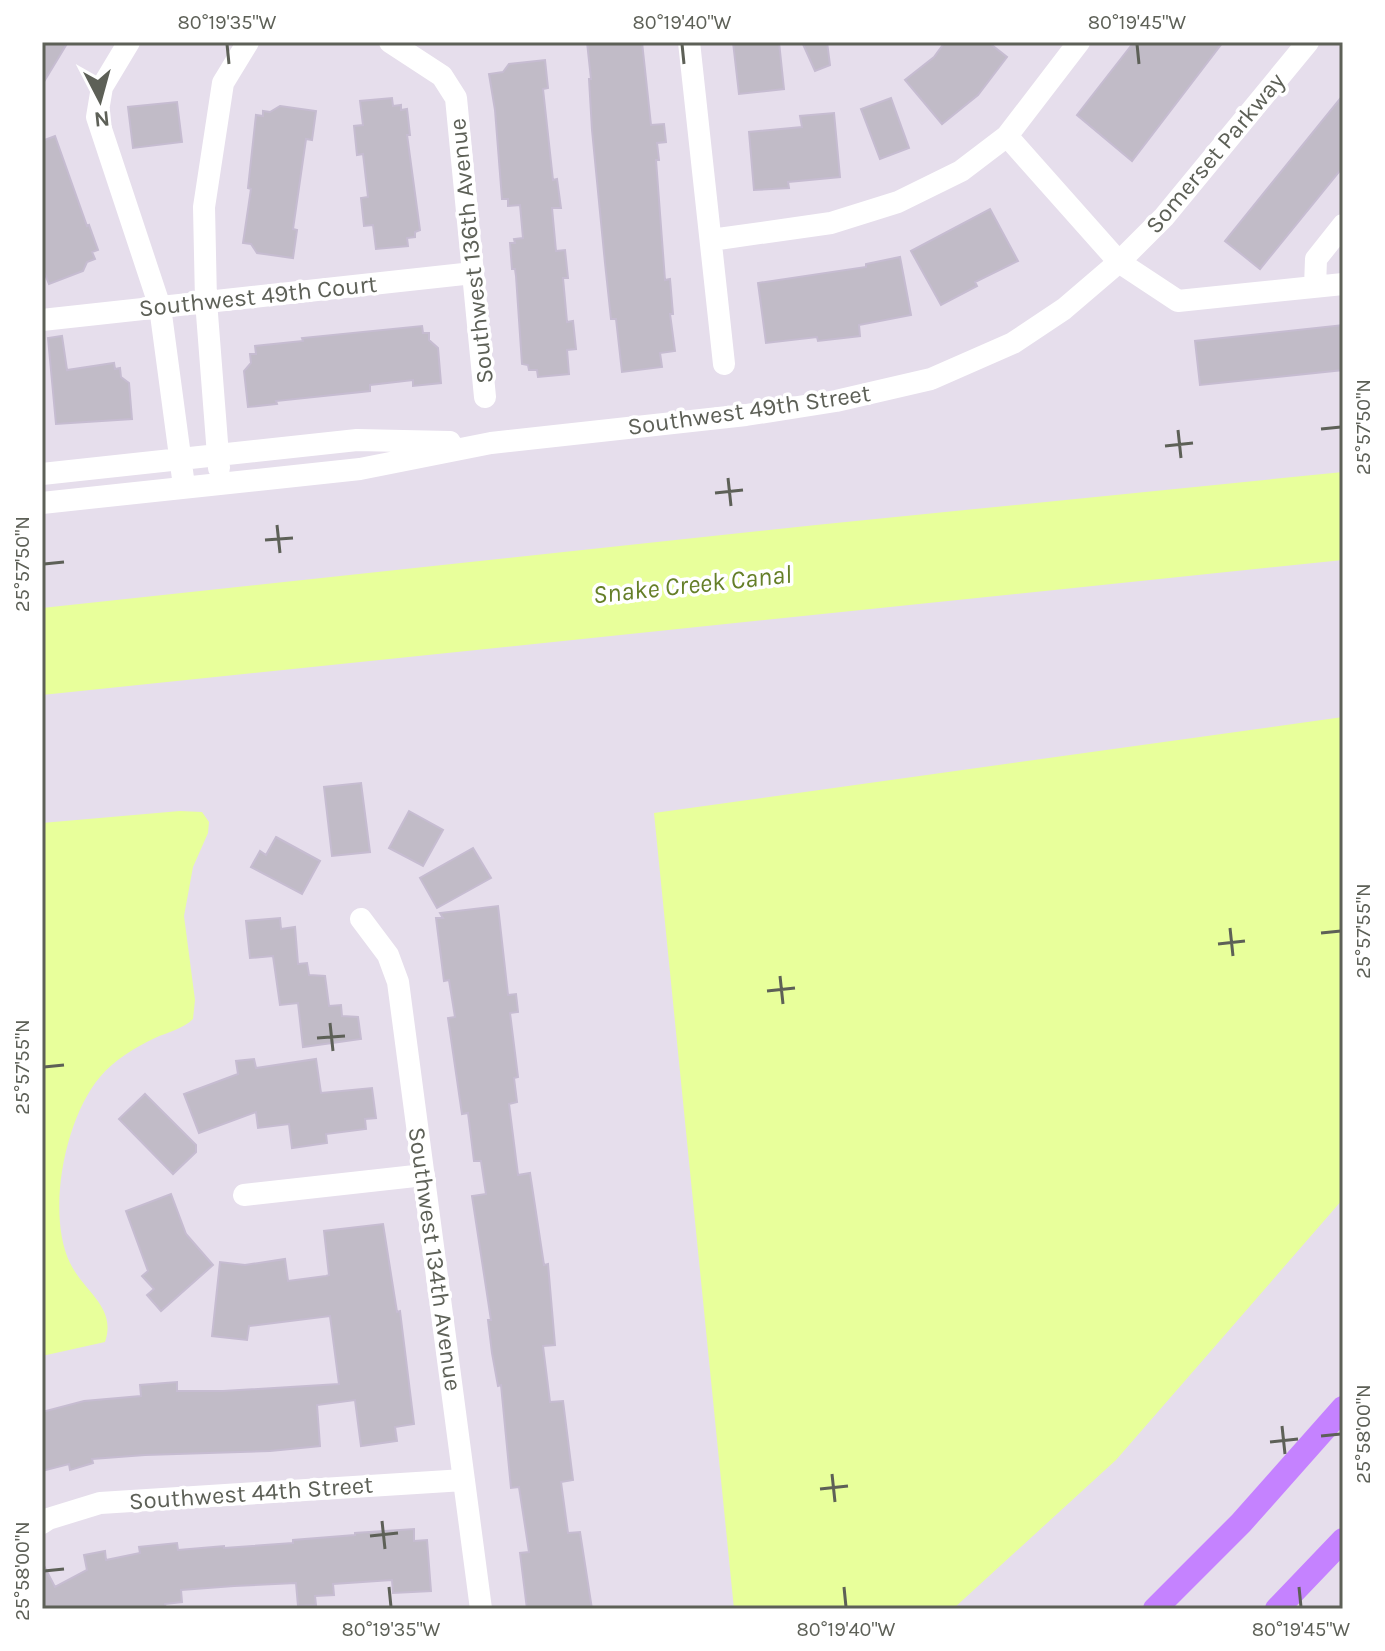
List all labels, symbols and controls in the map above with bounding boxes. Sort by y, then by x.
text: 80°19'35"W [178,11,277,34]
text: 80°19'40"W [633,11,732,34]
text: 80°19'45"W [1088,11,1186,34]
north arrow [60,60,140,140]
street label: Somerset Parkway [1140,67,1290,239]
text: N [93,105,111,133]
street label: Southwest 136th Avenue [443,117,499,385]
street label: Southwest 49th Court [138,270,378,322]
street label: Southwest 49th Street [626,379,872,441]
text: 25°57'50"N [1352,379,1375,475]
text: 25°57'50"N [11,516,34,612]
water label: Snake Creek Canal [591,559,793,610]
text: 25°57'55"N [1352,883,1375,979]
text: 25°57'55"N [11,1019,34,1115]
street label: Southwest 134th Avenue [403,1125,467,1393]
text: 25°58'00"N [1352,1384,1375,1484]
street label: Southwest 44th Street [128,1471,374,1515]
text: 25°58'00"N [11,1521,34,1621]
text: 80°19'35"W [342,1618,441,1641]
text: 80°19'40"W [797,1618,896,1641]
text: 80°19'45"W [1252,1618,1350,1641]

